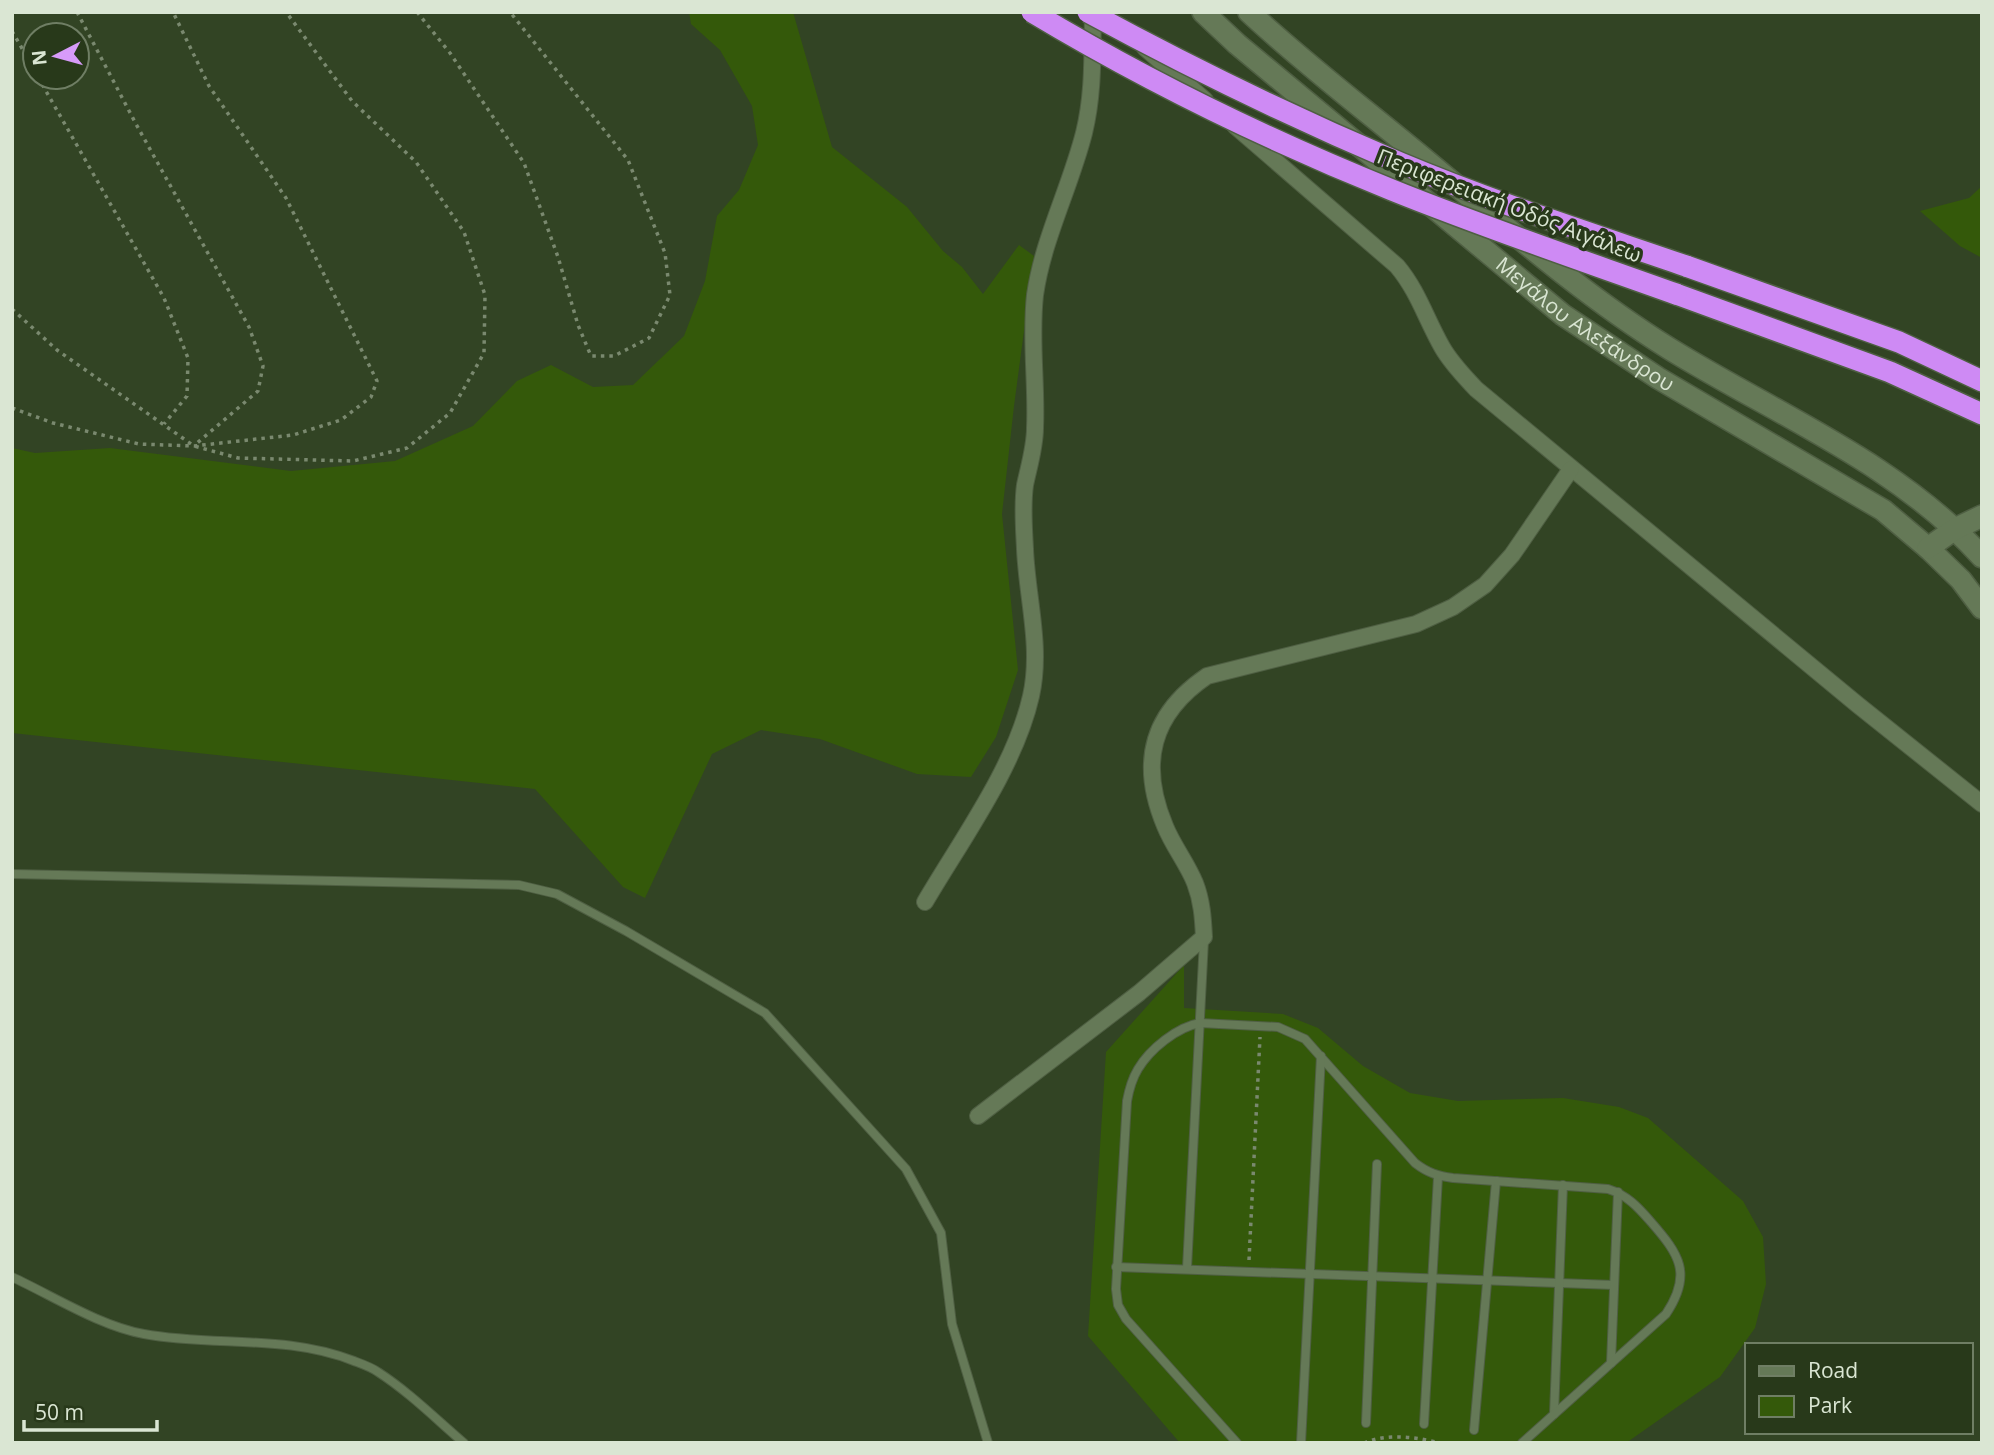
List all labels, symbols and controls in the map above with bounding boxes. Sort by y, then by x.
north arrow [21,21,91,91]
text: N [25,49,53,67]
street label: Περιφερειακή Οδός Αιγάλεω [1373,142,1645,268]
street label: Μεγάλου Αλεξάνδρου [1490,250,1680,398]
legend [1745,1343,1973,1434]
text: Road [1808,1356,1858,1384]
scale bar [24,1388,158,1432]
text: Park [1808,1391,1852,1419]
text: 50 m [35,1398,84,1426]

